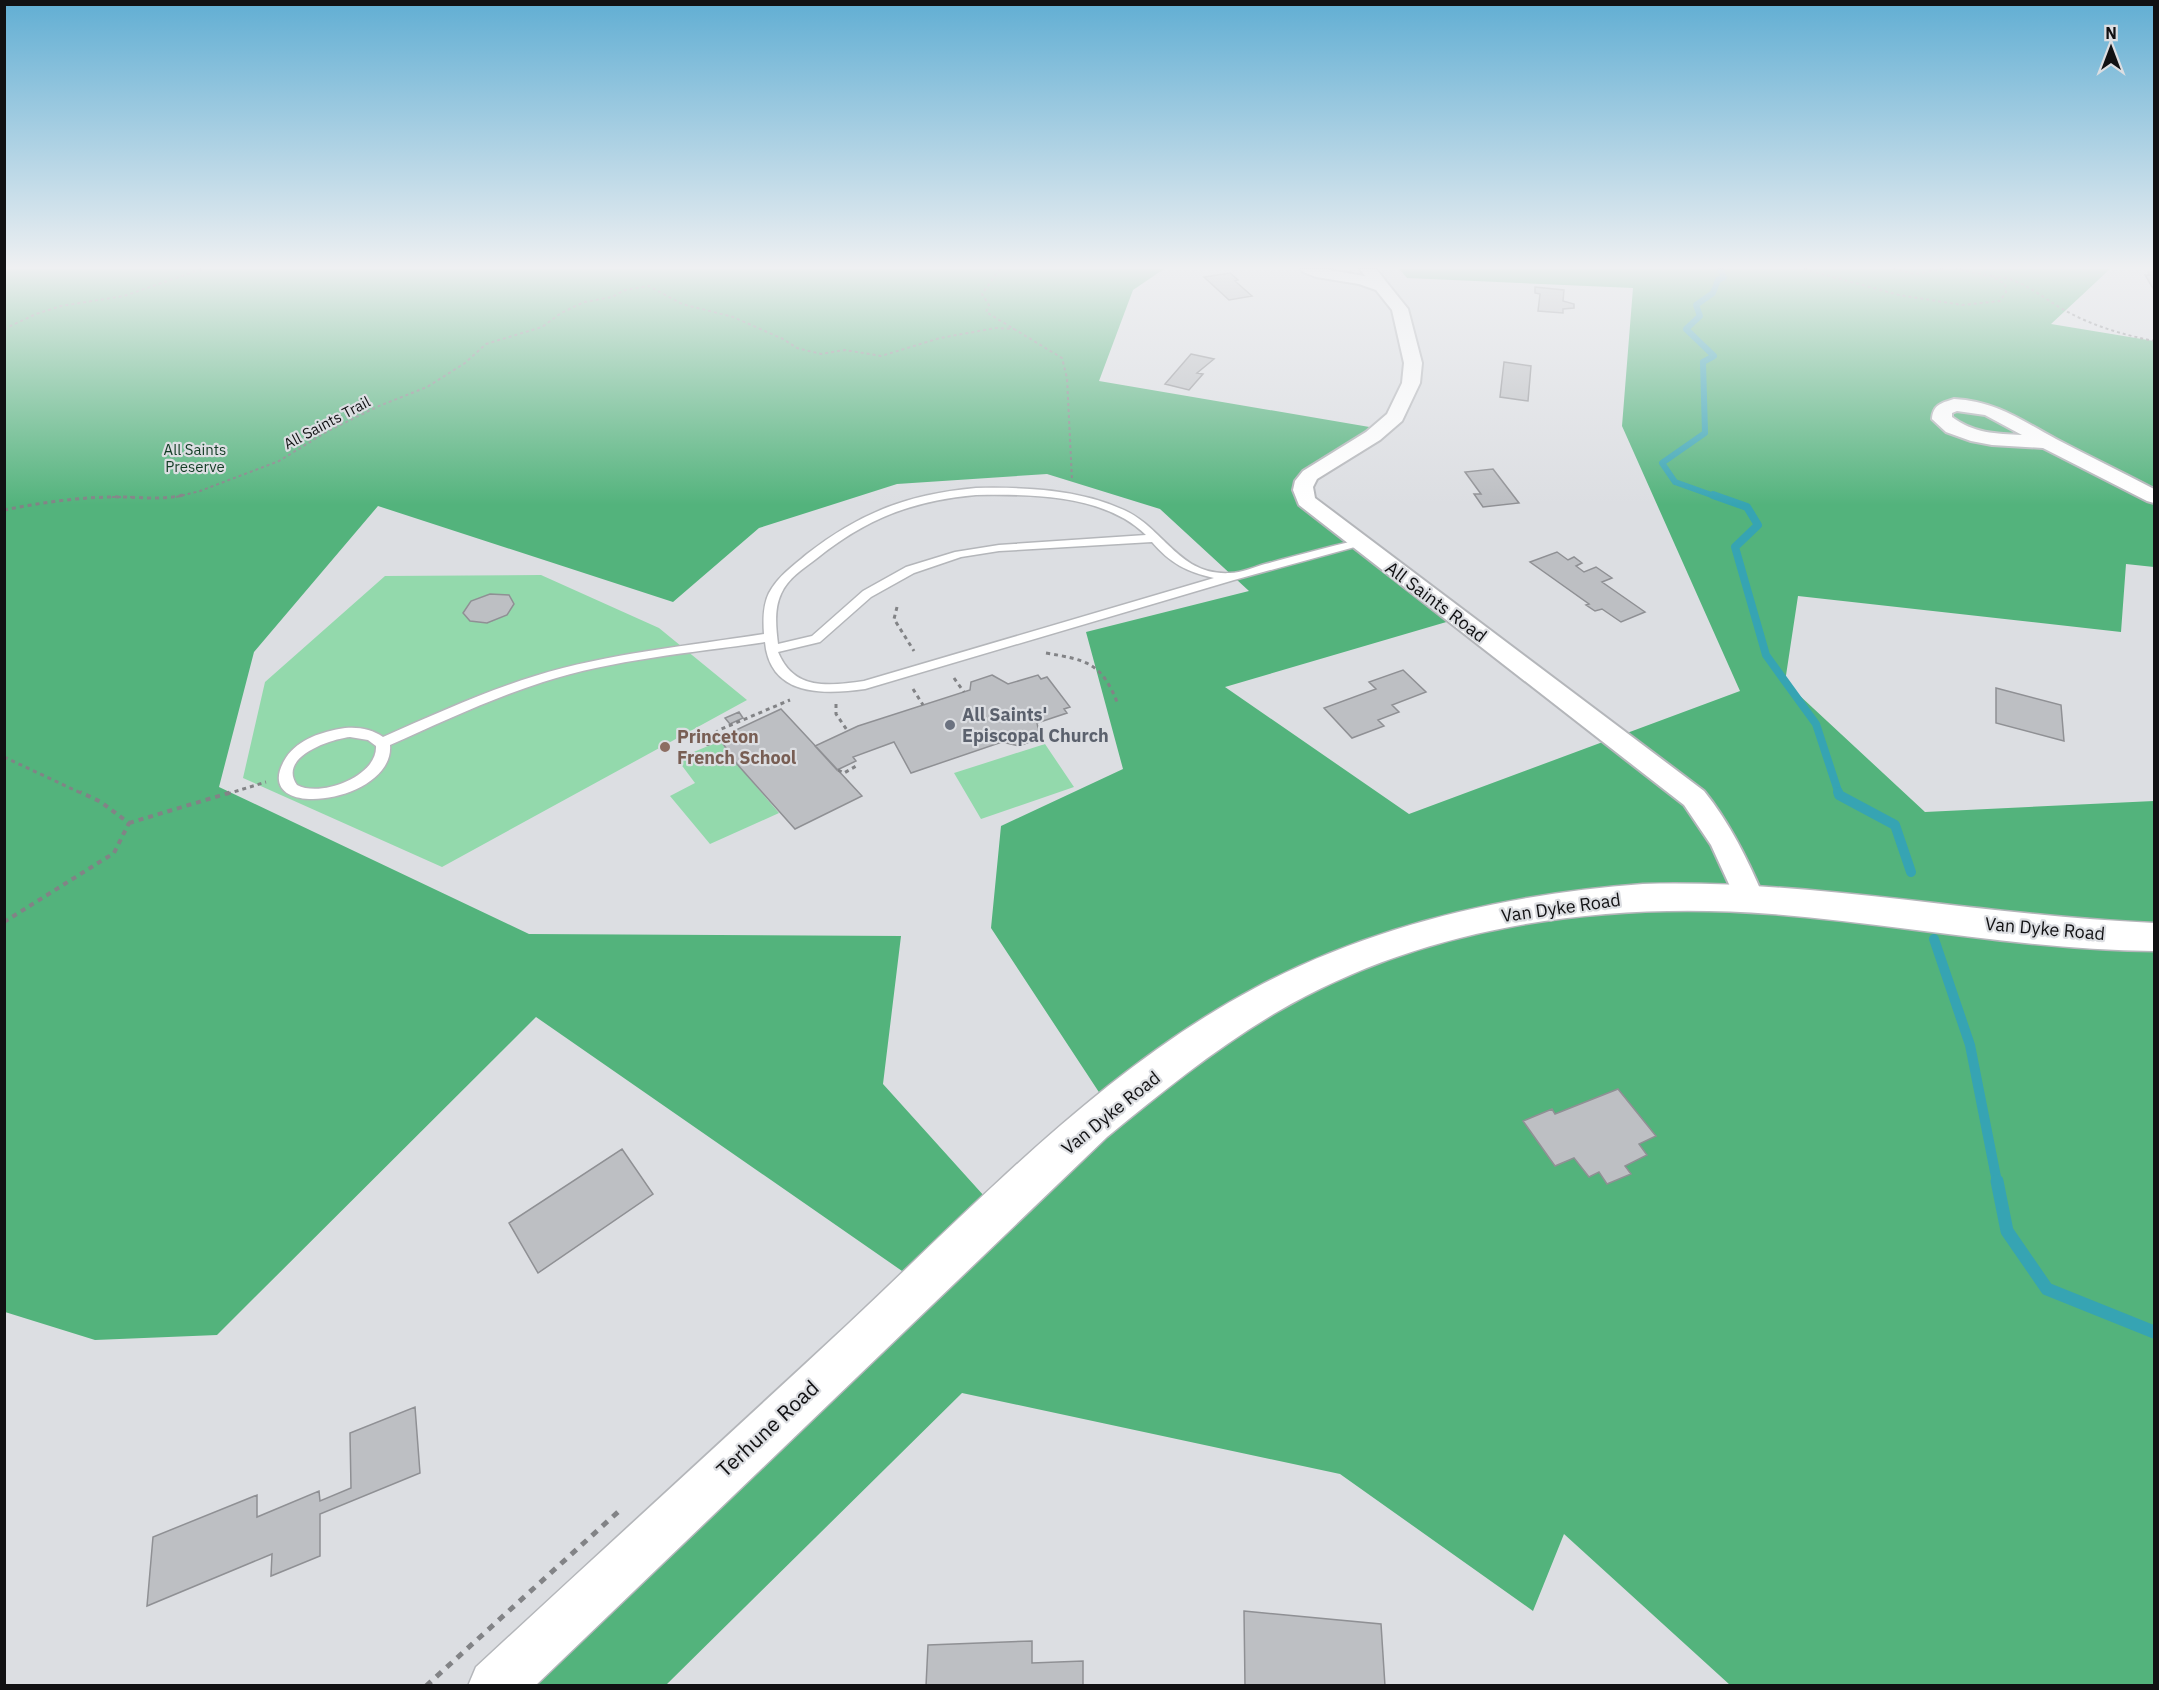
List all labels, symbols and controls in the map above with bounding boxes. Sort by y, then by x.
north arrow [2081,18,2141,78]
text: N [2105,23,2117,43]
street label: All Saints Trail [280,392,373,453]
park label: All Saints Preserve [164,440,226,476]
street label: All Saints Road [1381,556,1492,647]
place label: All Saints' Episcopal Church [962,703,1109,747]
marker: All Saints' Episcopal Church [943,718,957,732]
place label: Princeton French School [677,725,797,769]
marker: Princeton French School [658,740,672,754]
street label: Van Dyke Road [1500,888,1622,927]
street label: Van Dyke Road [1984,912,2106,945]
street label: Van Dyke Road [1057,1066,1165,1159]
street label: Terhune Road [710,1374,825,1483]

